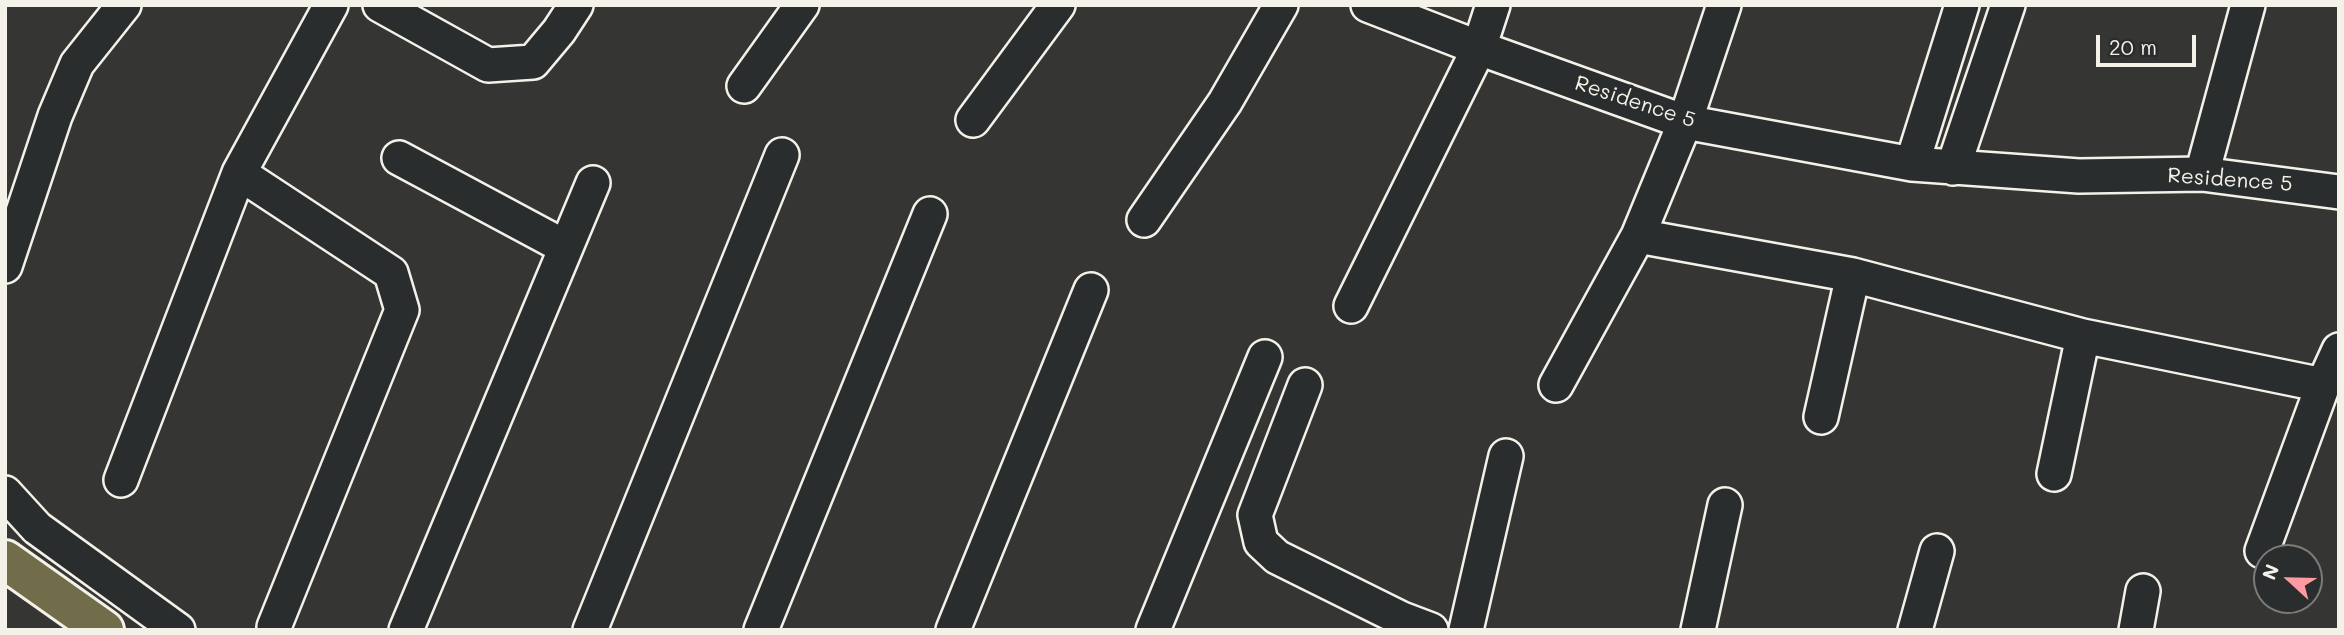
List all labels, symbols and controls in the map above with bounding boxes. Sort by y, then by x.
scale bar [2099,21,2199,65]
text: 20 m [2109,33,2157,60]
street label: Residence 5 [1571,71,1699,133]
street label: Residence 5 [2167,163,2293,197]
north arrow [2253,544,2323,614]
text: N [2256,560,2284,583]

